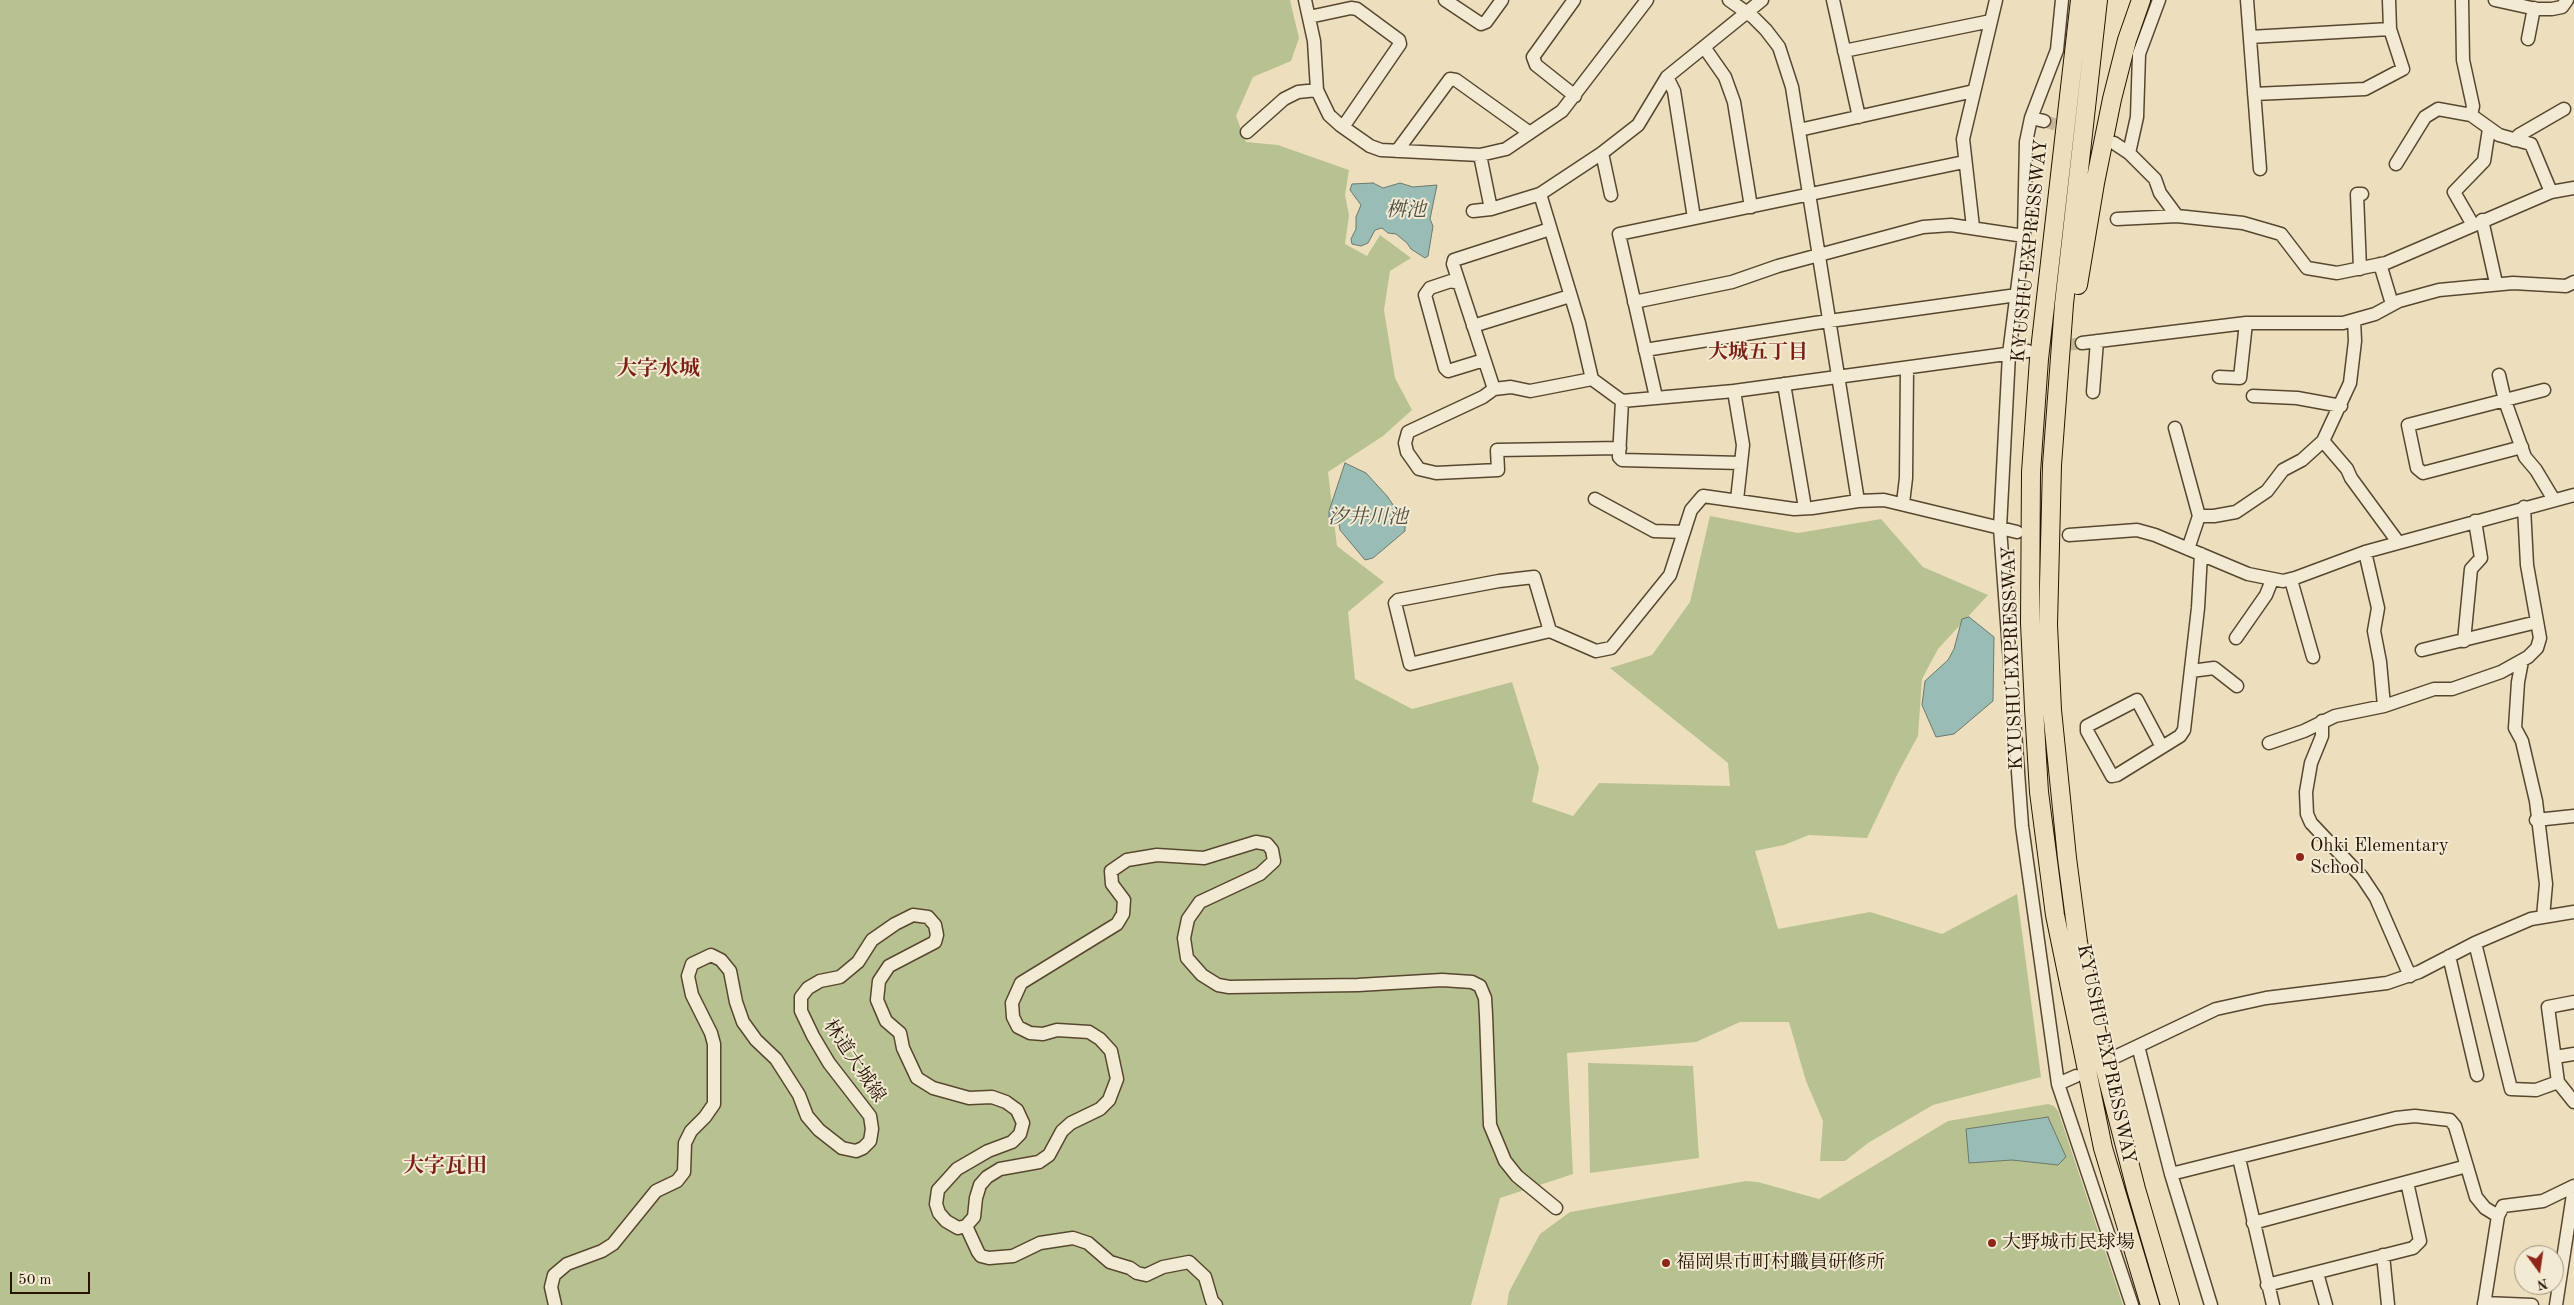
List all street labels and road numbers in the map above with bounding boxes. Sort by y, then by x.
street label: KYUSHU EXPRESSWAY [2007,138,2053,364]
street label: KYUSHU EXPRESSWAY [1998,546,2028,770]
street label: KYUSHU EXPRESSWAY [2072,942,2140,1166]
street label: 林道大城線 [818,1015,890,1107]

